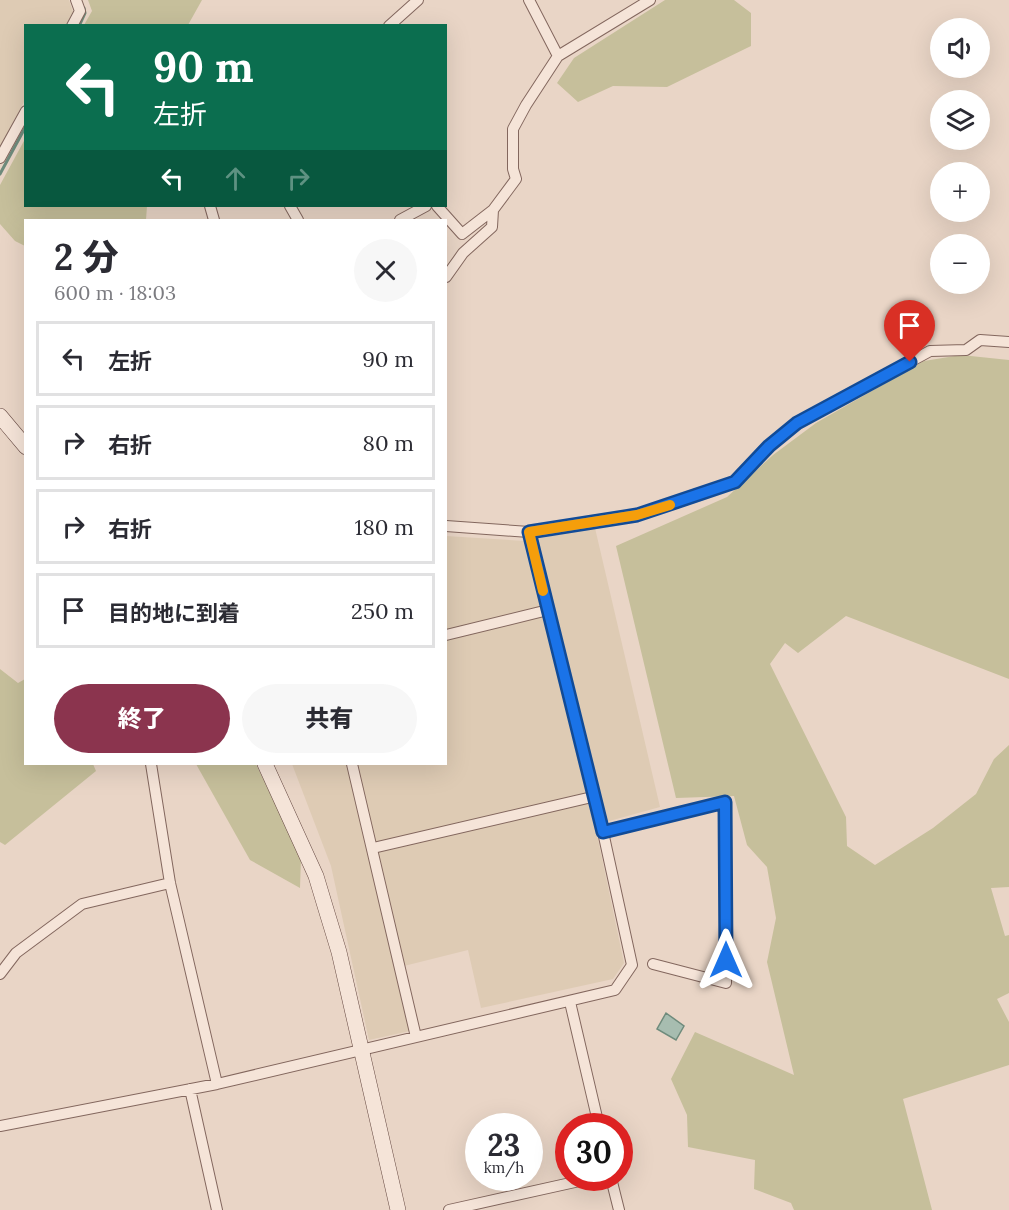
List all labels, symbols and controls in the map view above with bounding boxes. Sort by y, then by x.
map controls [930,18,990,294]
button: sound [930,18,990,78]
text: 90 m [153,40,254,94]
icon: left [54,48,132,126]
button: layers [930,90,990,150]
text: 左折 [153,97,207,131]
icon: left [156,162,189,195]
icon: ahead [219,162,252,195]
icon: right [282,162,315,195]
button: + [930,162,990,222]
text: 2 分 [54,234,119,280]
button: − [930,234,990,294]
button: close [354,239,417,302]
text: 600 m · 18:03 [54,280,176,305]
pin [884,300,935,362]
icon: arrive [893,309,926,342]
icon: left [57,342,90,375]
text: 90 m [362,345,414,373]
text: 左折 [108,347,152,375]
icon: right [57,426,90,459]
text: 80 m [363,429,414,457]
text: 右折 [108,431,152,459]
icon: right [57,510,90,543]
text: 180 m [355,513,414,541]
text: 右折 [108,515,152,543]
icon: arrive [57,594,90,627]
text: 250 m [351,597,414,625]
text: 目的地に到着 [108,599,240,627]
button: 終了 [54,684,230,753]
button: 共有 [242,684,417,753]
position arrow [694,928,758,992]
speed limit sign: 30 [555,1113,633,1191]
text: 23 [488,1126,520,1164]
text: km/h [484,1158,524,1177]

